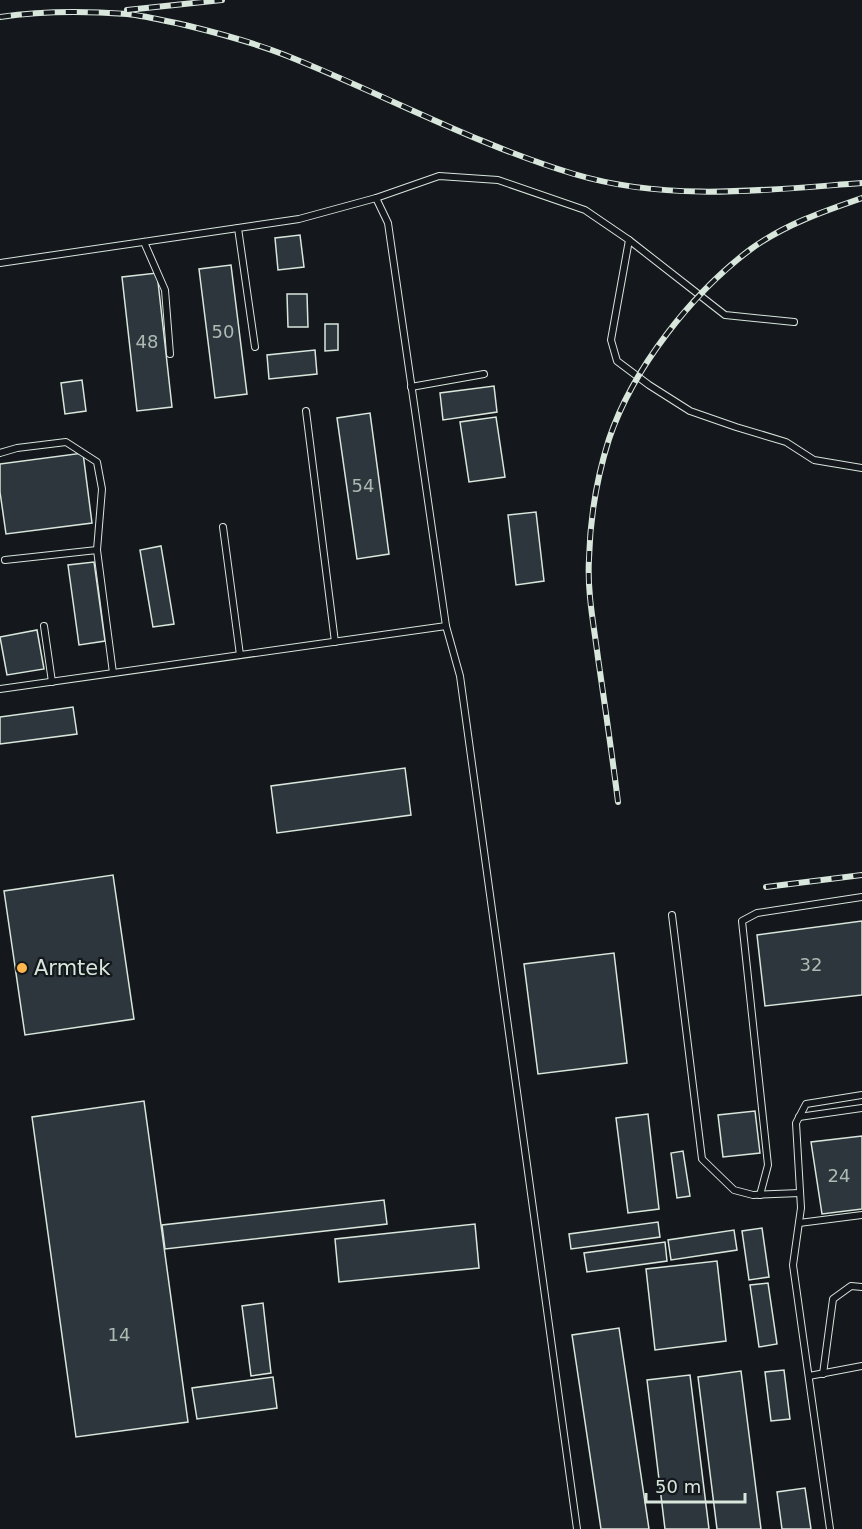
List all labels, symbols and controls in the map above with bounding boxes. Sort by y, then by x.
house number: 50 [212,321,234,342]
house number: 48 [136,331,158,352]
house number: 54 [352,475,374,496]
house number: 32 [800,954,822,975]
place label: Armtek [34,956,111,980]
marker: Armtek [15,961,29,975]
house number: 24 [828,1165,850,1186]
house number: 14 [108,1324,130,1345]
scale bar [646,1466,745,1504]
text: 50 m [655,1476,701,1497]

